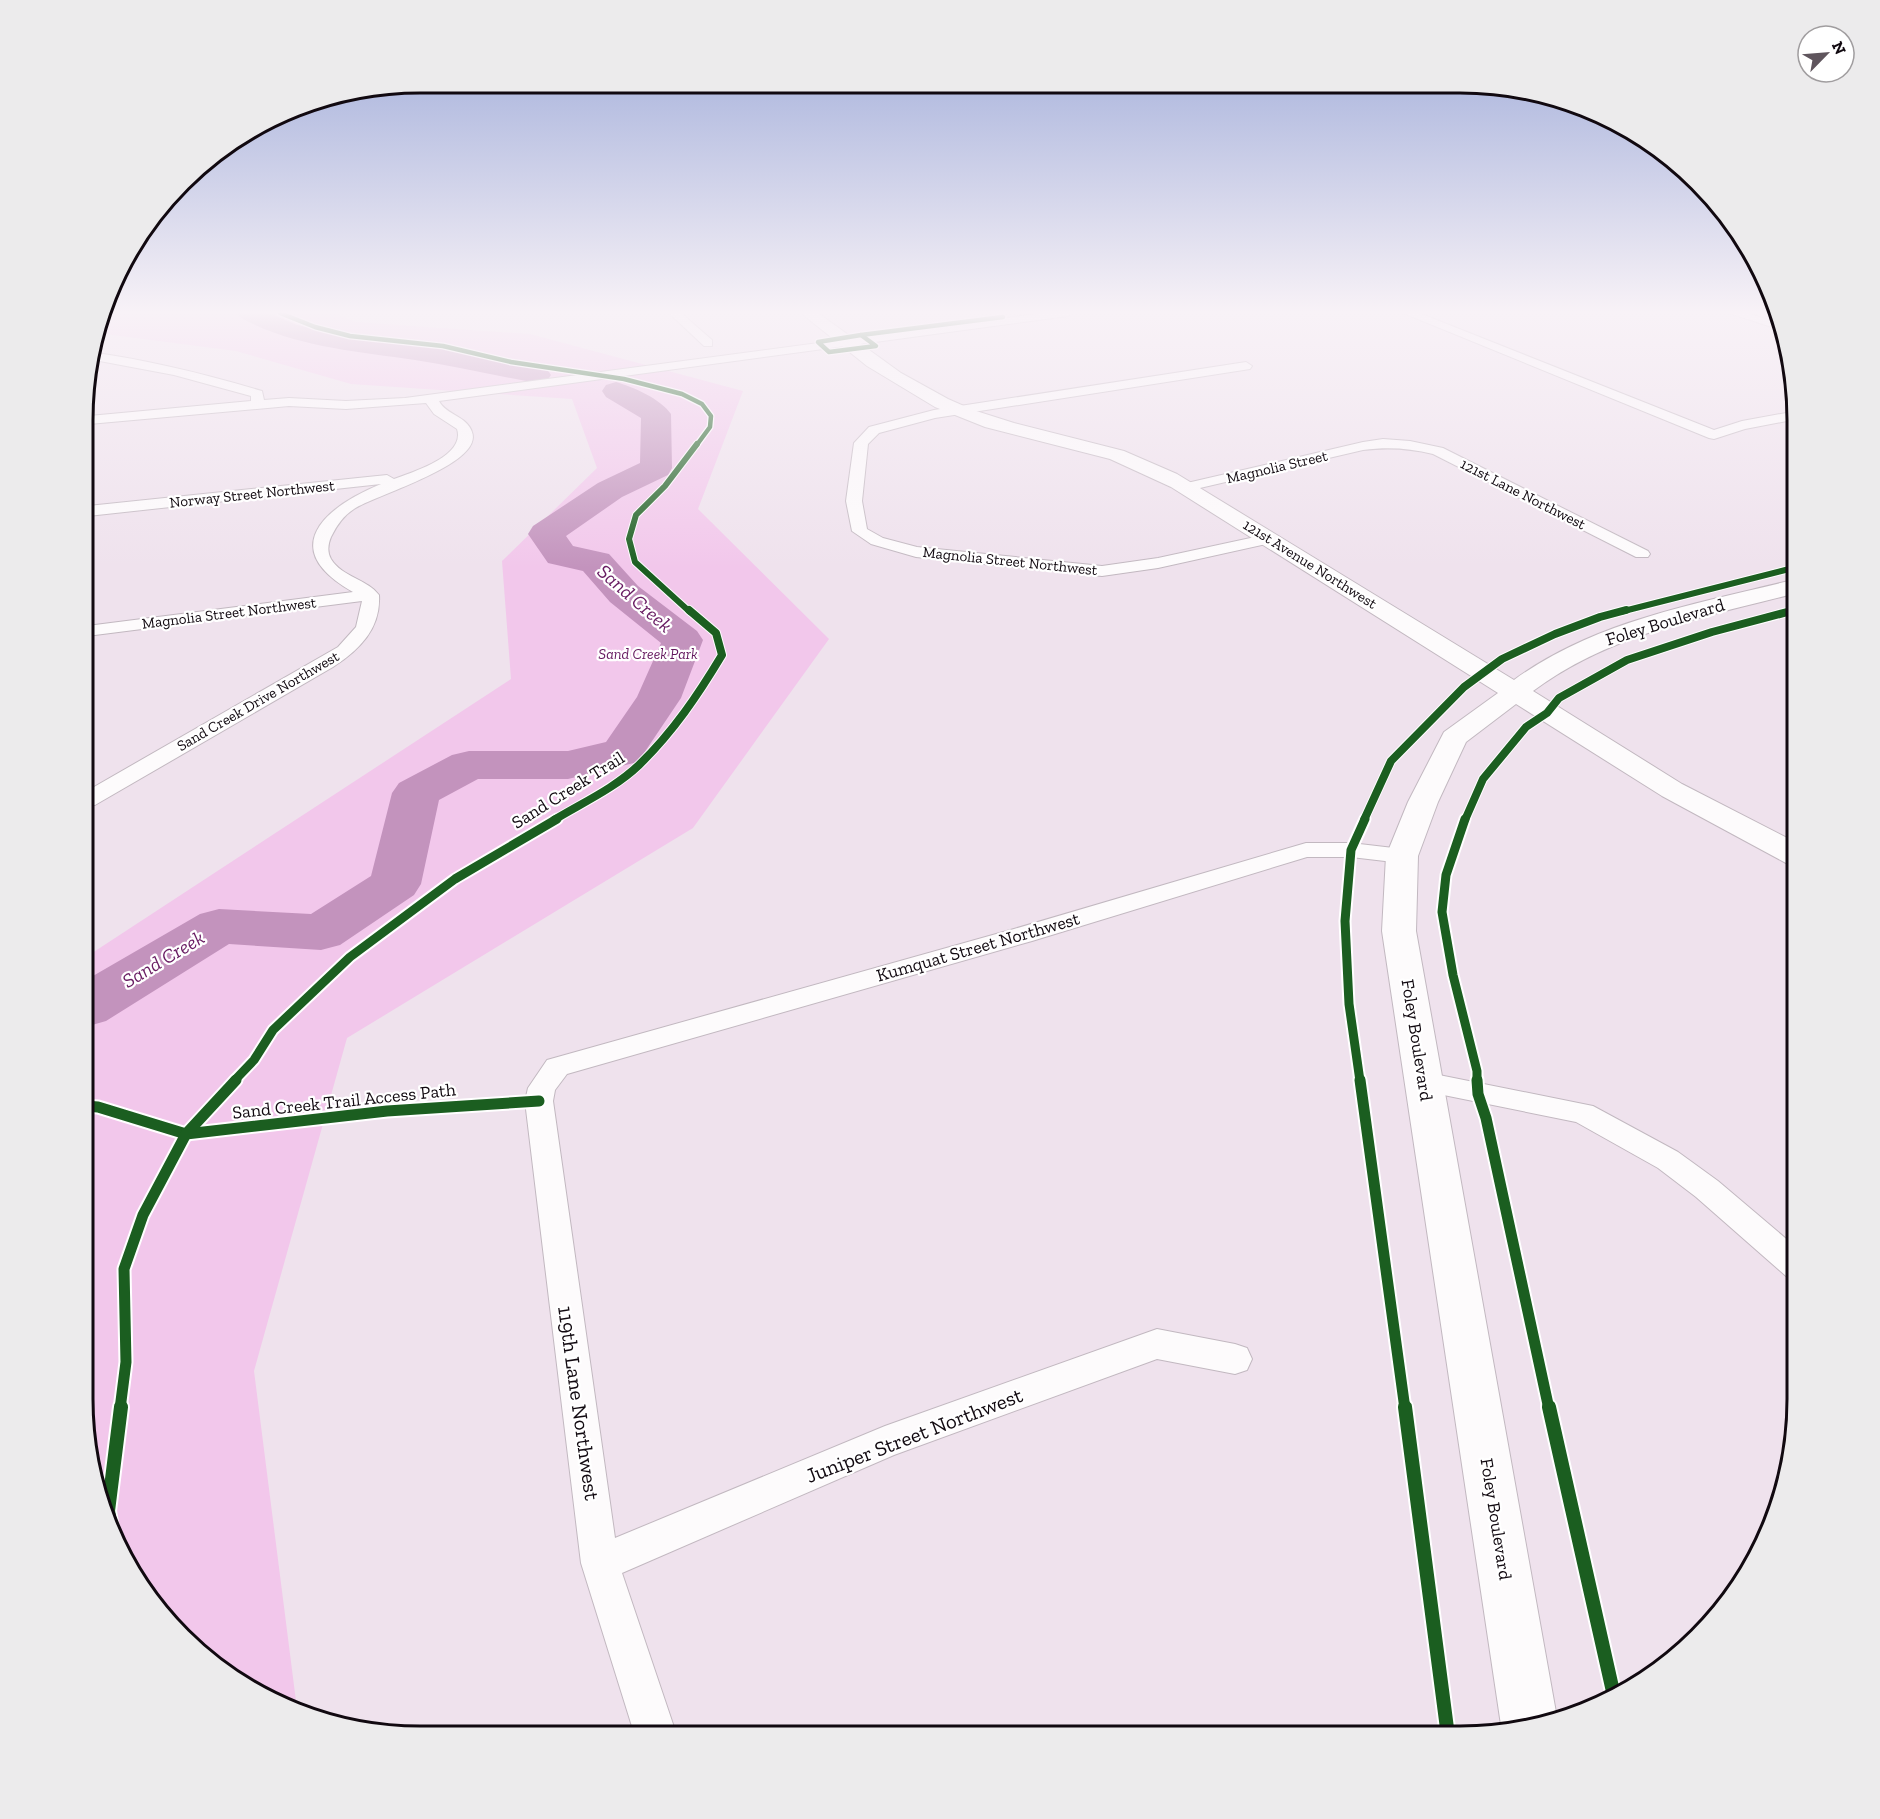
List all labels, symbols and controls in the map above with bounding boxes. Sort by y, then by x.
north arrow [1796,24,1856,84]
text: N [1828,38,1850,57]
street label: Magnolia Street [1225,447,1330,487]
street label: 121st Lane Northwest [1457,455,1589,534]
street label: Norway Street Northwest [169,476,336,512]
street label: 121st Avenue Northwest [1240,516,1381,613]
street label: Magnolia Street Northwest [922,543,1099,579]
water label: Sand Creek [593,559,677,637]
street label: Magnolia Street Northwest [141,593,318,633]
street label: Foley Boulevard [1603,593,1727,651]
park label: Sand Creek Park [598,645,698,663]
street label: Sand Creek Drive Northwest [174,647,343,755]
street label: Sand Creek Trail [508,746,629,833]
street label: Kumquat Street Northwest [874,907,1082,987]
water label: Sand Creek [118,925,208,993]
street label: Foley Boulevard [1397,977,1438,1103]
street label: Sand Creek Trail Access Path [231,1078,457,1124]
street label: 119th Lane Northwest [553,1304,605,1502]
street label: Juniper Street Northwest [802,1382,1026,1488]
street label: Foley Boulevard [1476,1456,1517,1582]

